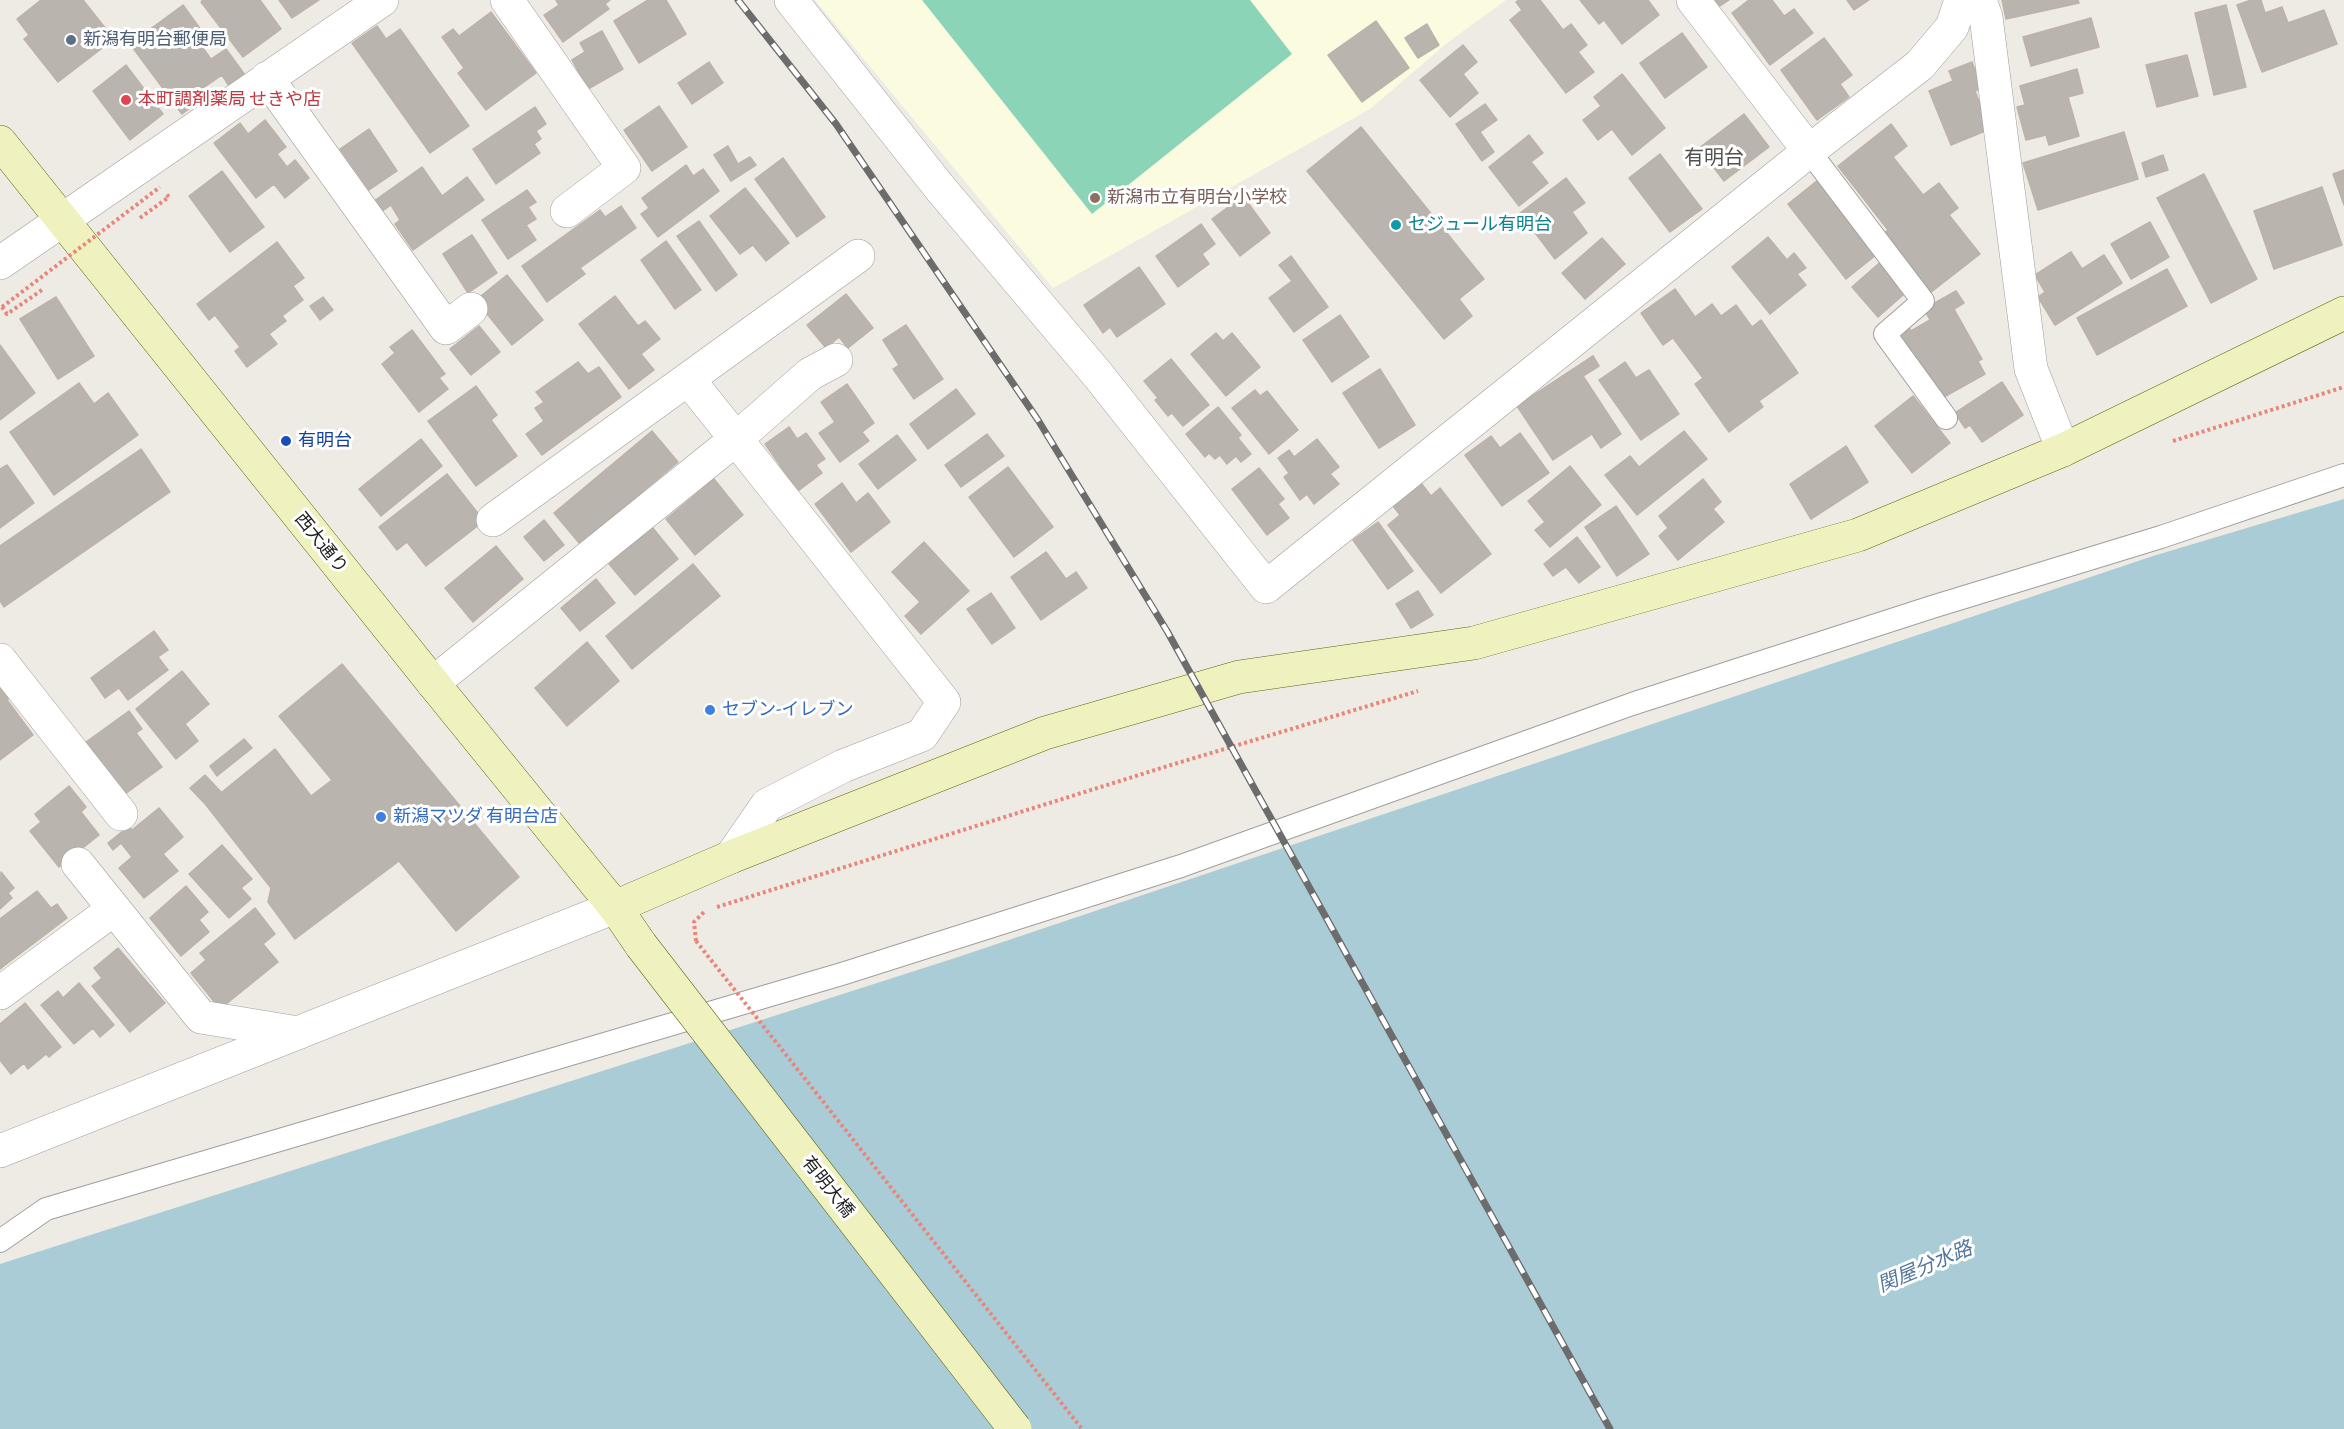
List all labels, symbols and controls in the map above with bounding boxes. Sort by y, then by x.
place label: 新潟有明台郵便局 [83,29,227,51]
marker: 新潟有明台郵便局 [64,33,78,47]
place label: 本町調剤薬局 せきや店 [138,89,321,111]
marker: 本町調剤薬局 せきや店 [119,93,133,107]
district label: 有明台 [1684,146,1744,170]
place label: 新潟市立有明台小学校 [1107,187,1287,209]
marker: 新潟市立有明台小学校 [1088,191,1102,205]
place label: セジュール有明台 [1408,214,1552,236]
marker: セジュール有明台 [1389,218,1403,232]
place label: 有明台 [298,430,352,452]
marker: 有明台 [279,434,293,448]
street label: 西大通り [290,508,352,578]
place label: セブン-イレブン [722,699,854,721]
marker: セブン-イレブン [703,703,717,717]
place label: 新潟マツダ 有明台店 [393,806,558,828]
marker: 新潟マツダ 有明台店 [374,810,388,824]
street label: 有明大橋 [797,1152,859,1222]
water label: 関屋分水路 [1874,1236,1976,1298]

